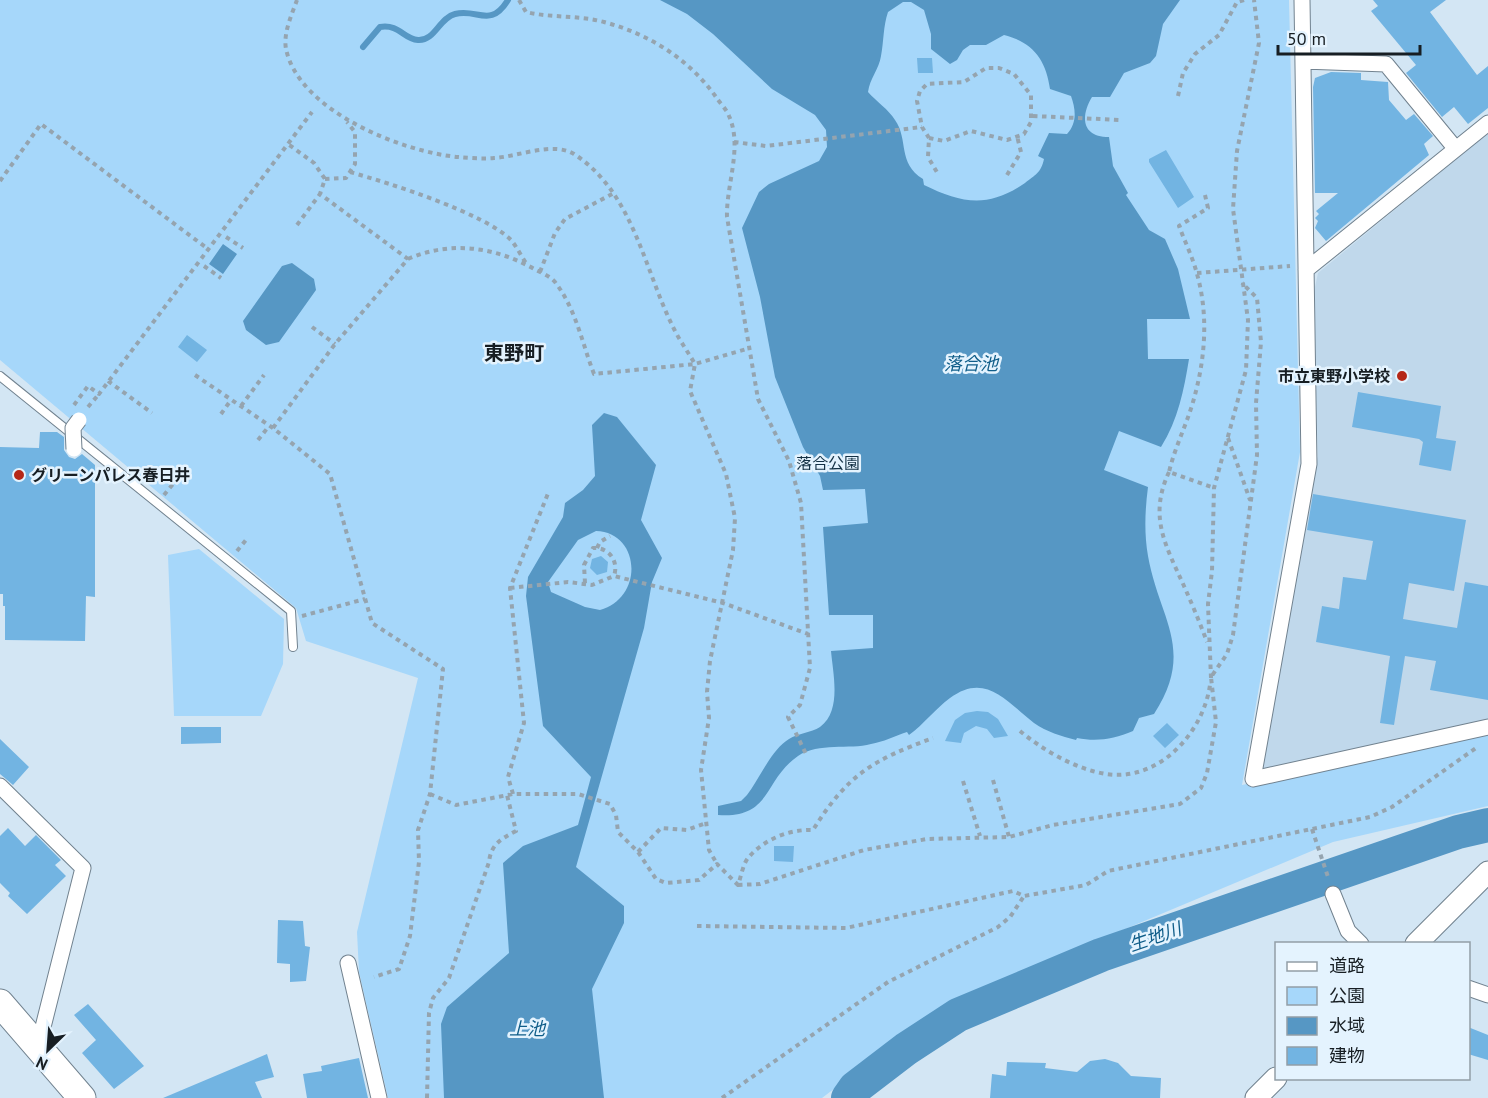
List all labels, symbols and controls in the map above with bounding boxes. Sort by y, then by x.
scale bar [1278,18,1420,56]
text: 50 m [1287,27,1326,50]
district label: 東野町 [484,340,544,366]
water label: 落合池 [944,352,1000,375]
place label: 市立東野小学校 [1278,366,1390,386]
marker: 市立東野小学校 [1395,369,1409,383]
park label: 落合公園 [796,453,860,473]
place label: グリーンパレス春日井 [31,465,190,485]
marker: グリーンパレス春日井 [12,468,26,482]
water label: 生地川 [1126,916,1186,956]
legend [1275,942,1470,1080]
text: 道路 [1329,954,1365,977]
text: 公園 [1329,984,1365,1007]
text: 水域 [1329,1014,1365,1037]
water label: 上池 [509,1017,547,1040]
north arrow [18,1020,78,1080]
text: 建物 [1329,1044,1365,1067]
text: N [33,1052,51,1075]

